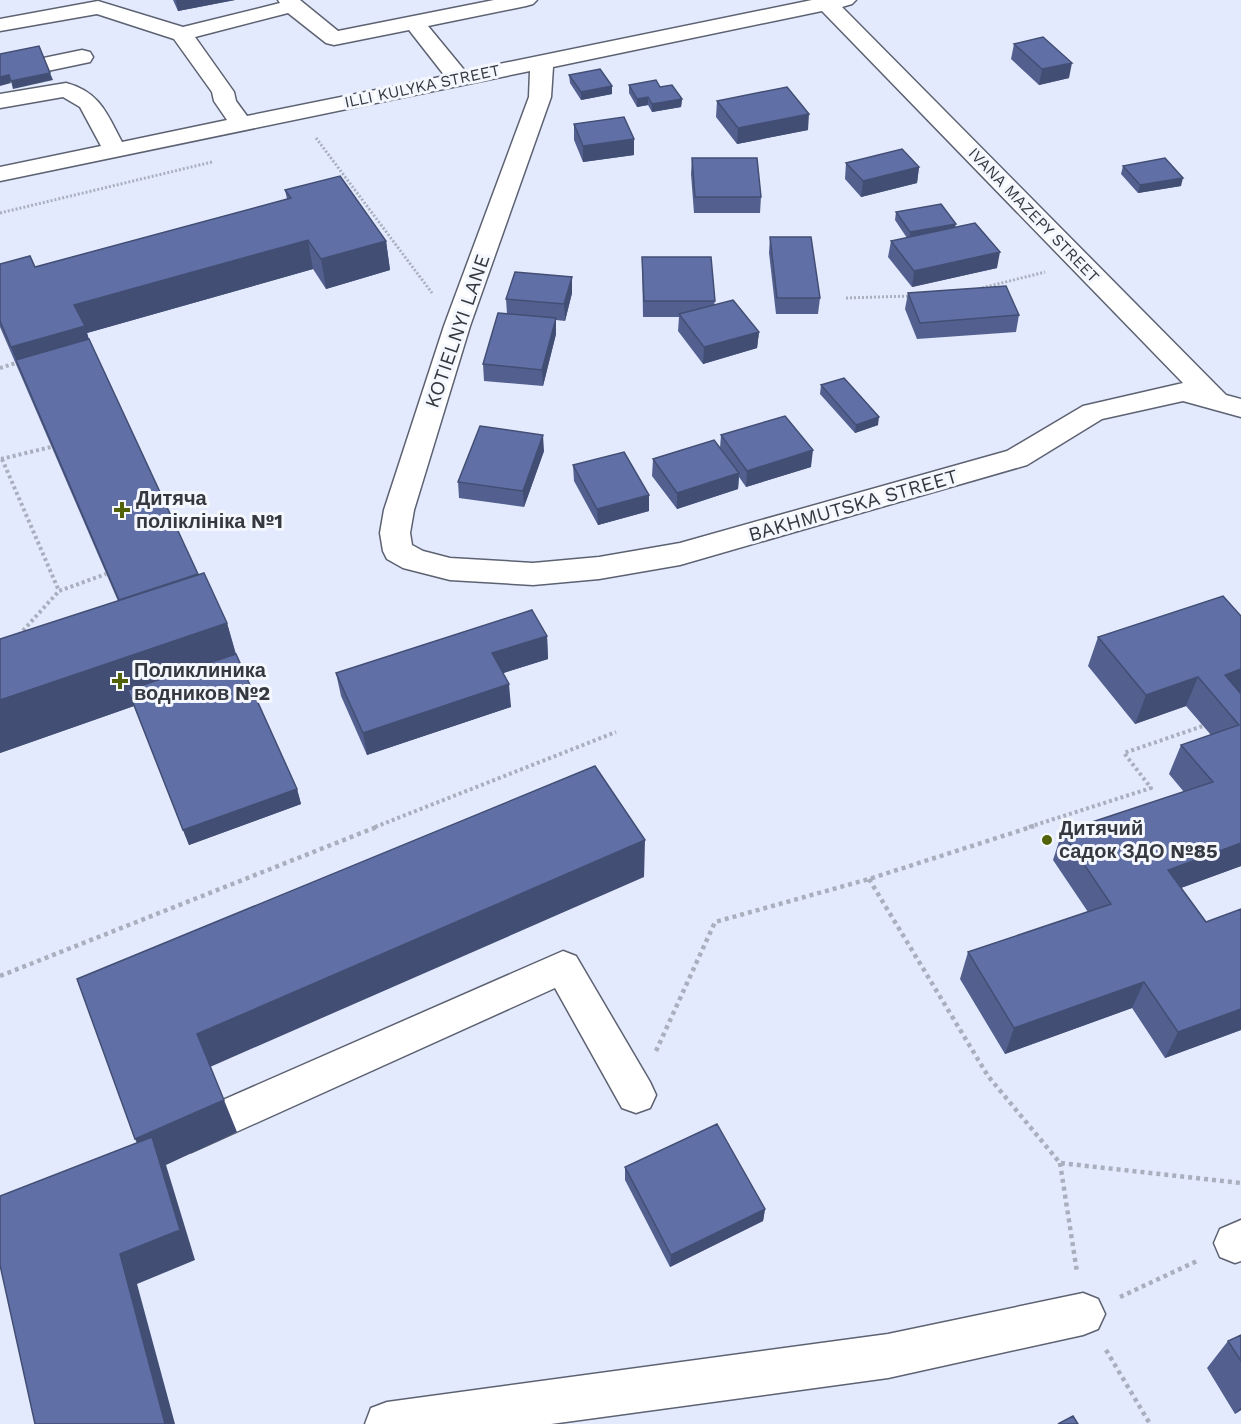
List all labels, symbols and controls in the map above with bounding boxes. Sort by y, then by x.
street label: ILLI KULYKA STREET [343,60,502,112]
street label: IVANA MAZEPY STREET [965,144,1104,287]
street label: KOTIELNYI LANE [419,251,495,411]
street label: BAKHMUTSKA STREET [745,464,961,546]
place label: Дитяча поліклініка №1 [136,486,283,533]
marker: Дитяча поліклініка №1 [113,501,131,519]
place label: Поликлиника водников №2 [134,658,270,705]
marker: Поликлиника водников №2 [111,672,129,690]
place label: Дитячий садок ЗДО №85 [1059,816,1218,863]
marker: Дитячий садок ЗДО №85 [1040,833,1054,847]

